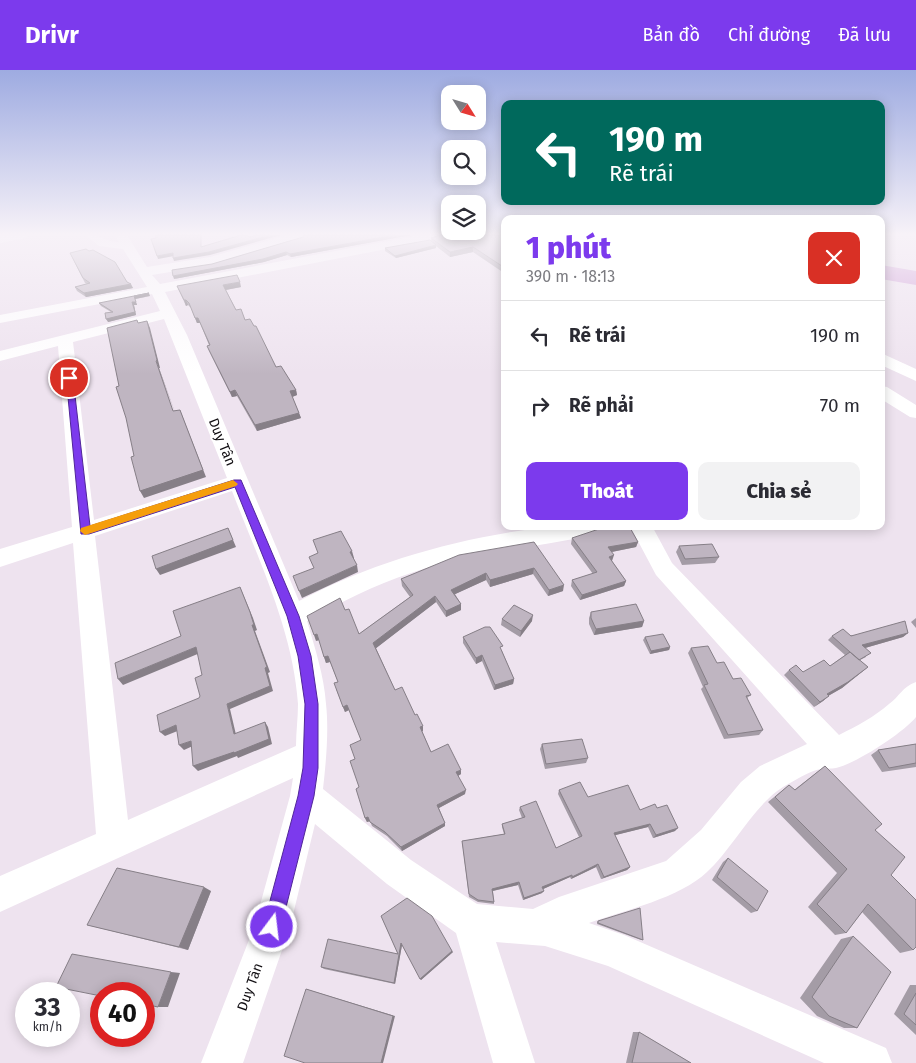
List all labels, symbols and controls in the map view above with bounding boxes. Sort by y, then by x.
text: Drivr [25,21,79,49]
text: Bản đồ [643,24,700,46]
text: Chỉ đường [728,24,810,46]
text: Đã lưu [838,24,891,46]
north arrow [441,85,486,130]
map controls [441,85,486,240]
text: 190 m [609,118,703,160]
icon: left [526,120,591,185]
button: search [441,140,486,185]
text: Rẽ trái [609,160,674,187]
button: layers [441,195,486,240]
text: 1 phút [526,230,611,266]
button: close [808,232,860,284]
text: 390 m · 18:13 [526,267,615,286]
icon: left [526,322,554,350]
text: Rẽ trái [569,324,626,347]
text: 190 m [810,324,860,347]
pin [48,357,90,399]
icon: arrive [55,364,83,392]
icon: right [526,392,554,420]
text: Rẽ phải [569,394,634,417]
text: 70 m [820,394,860,417]
street label: Duy Tân [205,416,239,468]
button: Thoát [526,462,688,520]
button: Chia sẻ [698,462,860,520]
position arrow [245,900,297,952]
street label: Duy Tân [233,961,267,1013]
speed limit sign: 40 [90,982,155,1047]
text: 33 [34,993,61,1023]
text: km/h [33,1020,62,1034]

